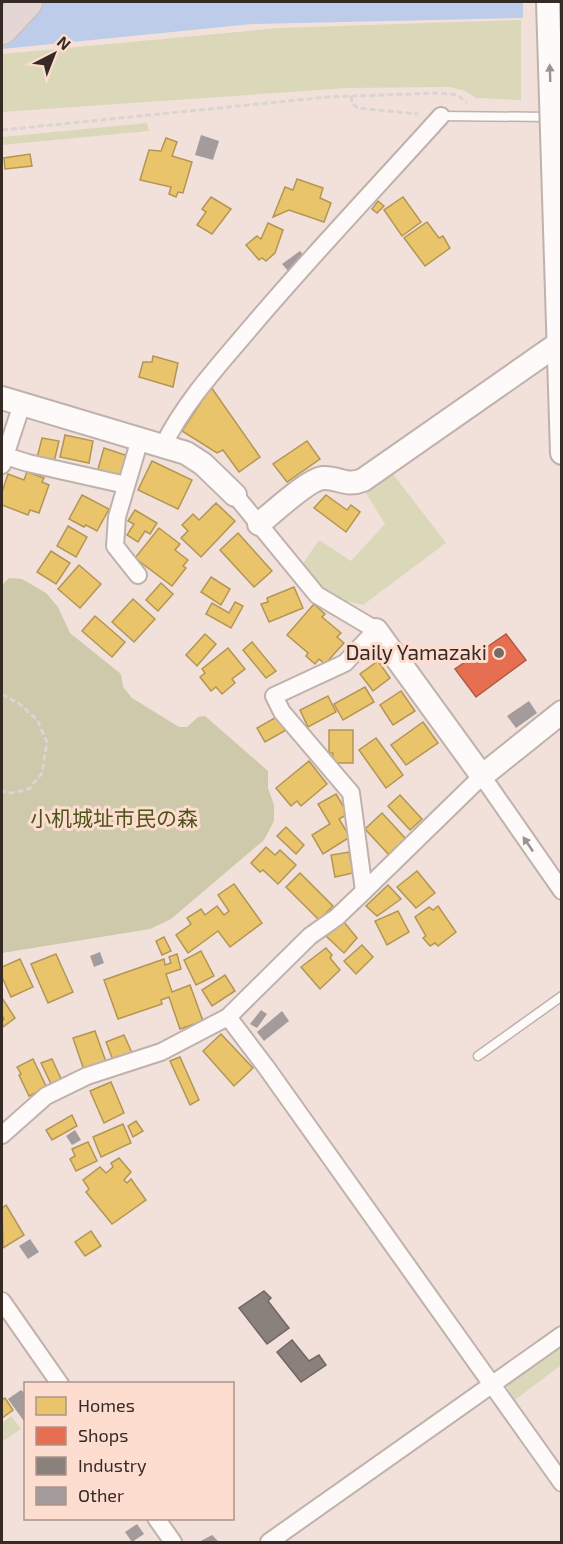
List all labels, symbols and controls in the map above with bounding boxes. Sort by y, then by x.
north arrow [24,24,84,84]
text: N [54,32,75,53]
one-way arrow [546,64,555,83]
place label: Daily Yamazaki [345,639,487,664]
marker: Daily Yamazaki [492,646,506,660]
park label: 小机城址市民の森 [30,805,198,830]
one-way arrow [522,836,534,852]
legend [24,1382,234,1520]
text: Homes [78,1394,135,1416]
text: Shops [78,1424,128,1446]
text: Industry [78,1454,147,1476]
text: Other [78,1484,124,1506]

